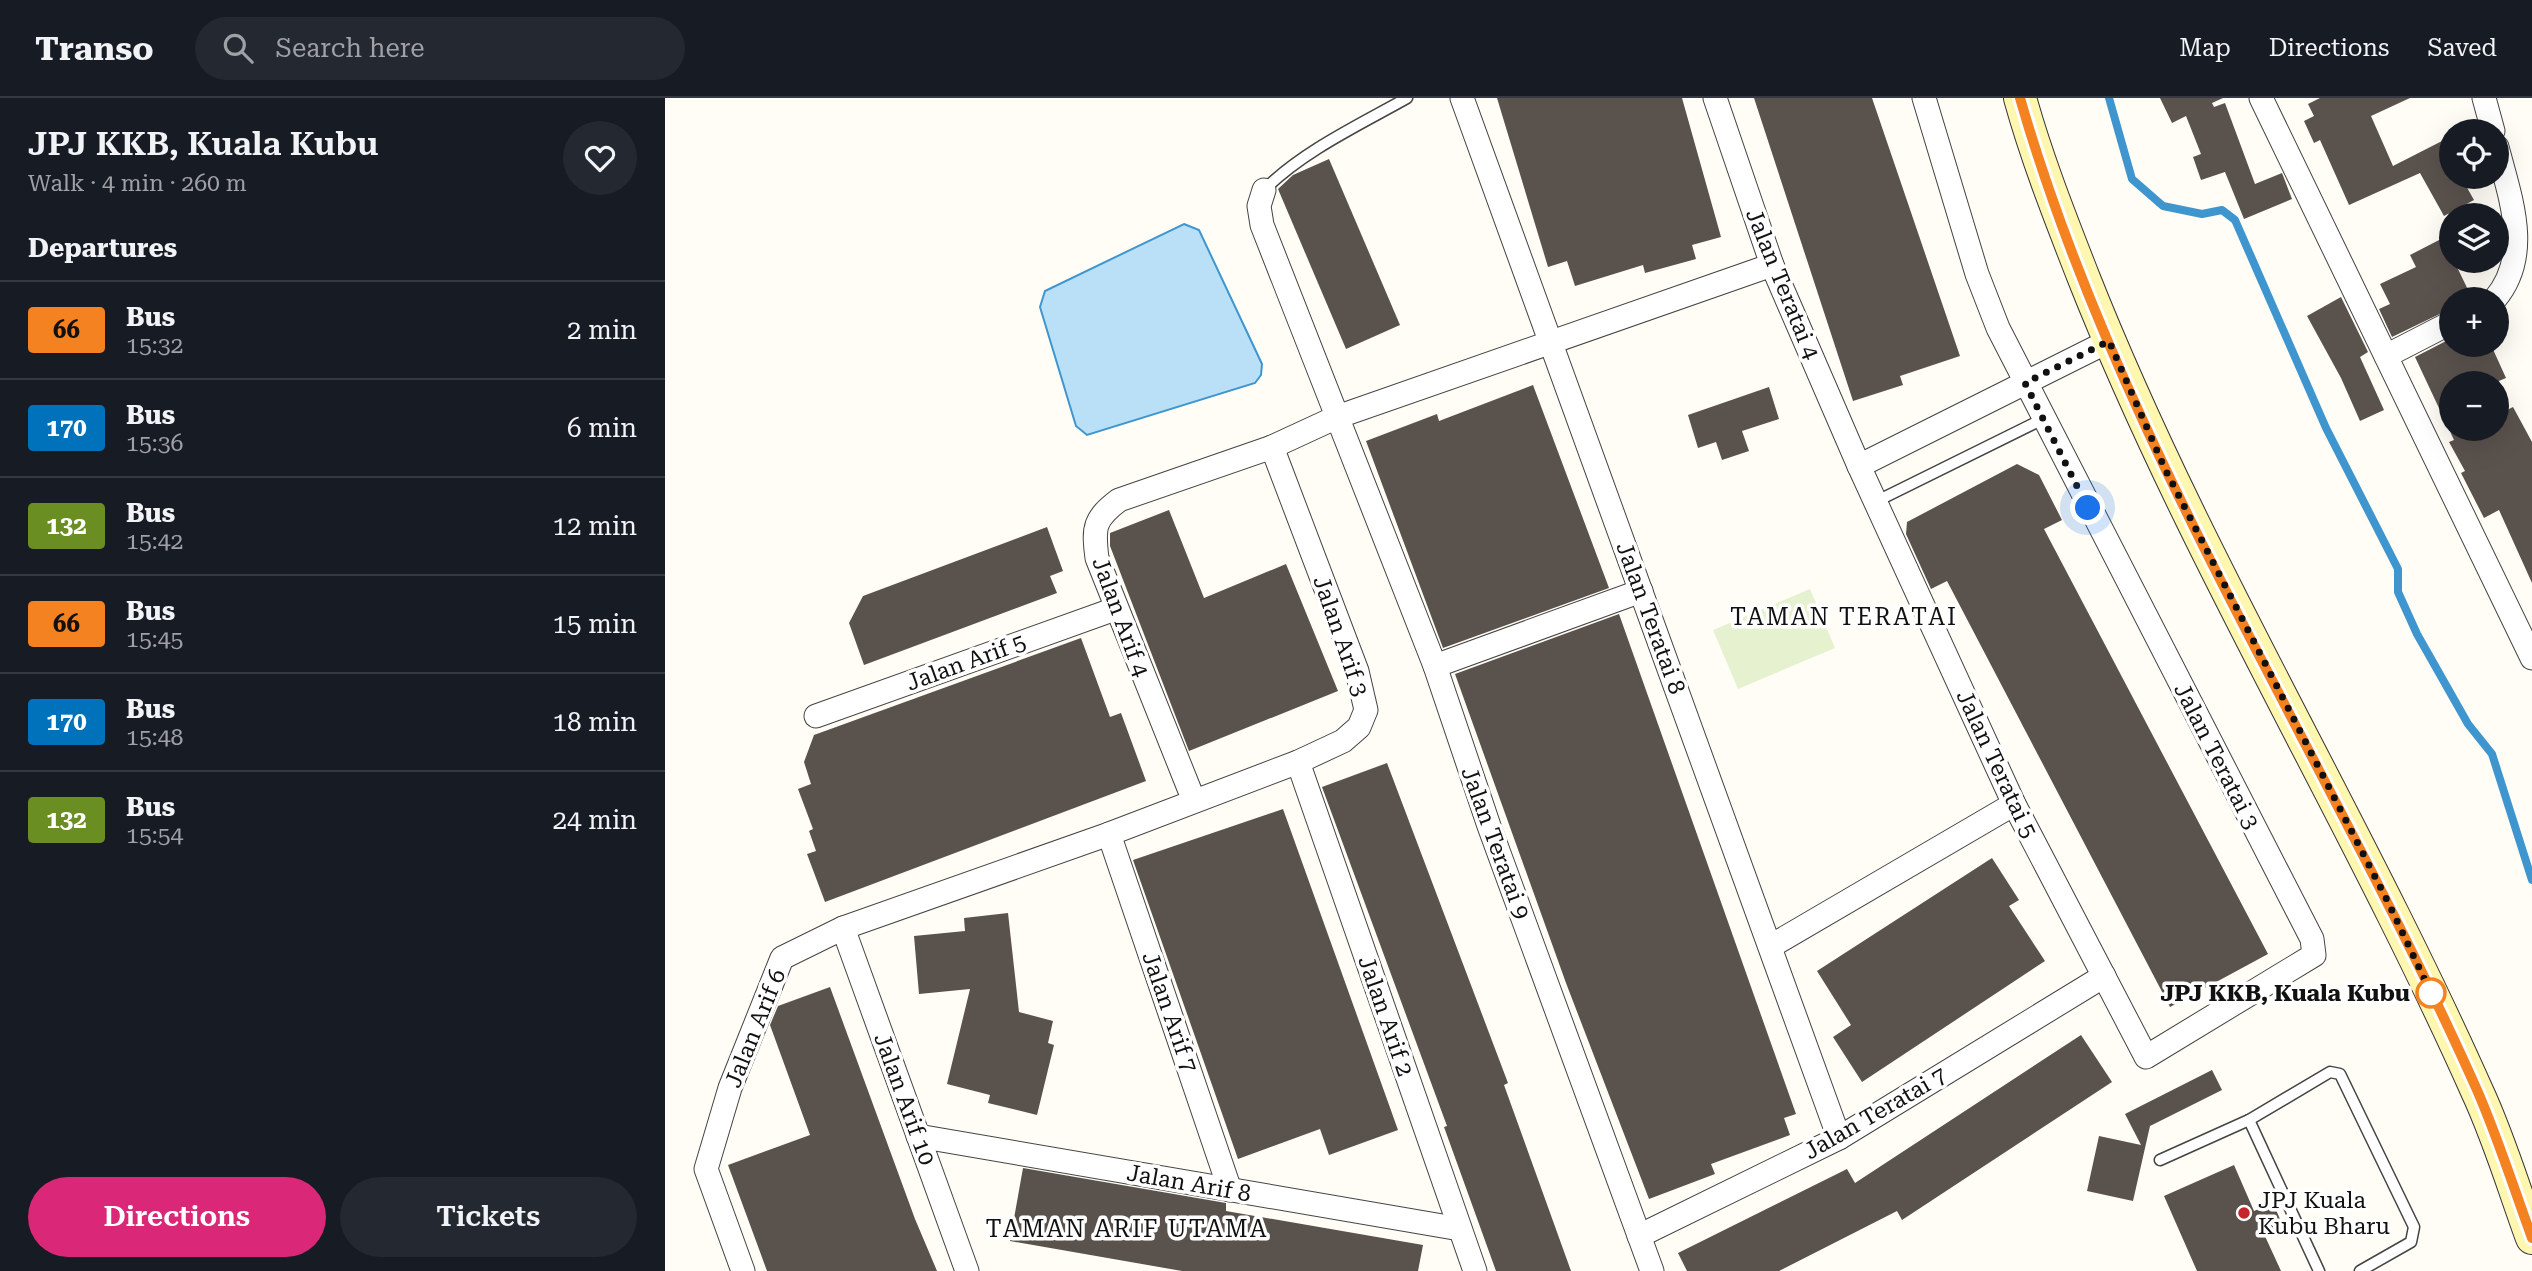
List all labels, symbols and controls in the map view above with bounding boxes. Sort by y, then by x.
search box [195,17,685,80]
text: Transo [35,29,153,68]
icon: search [219,29,257,67]
text: Search here [275,33,424,63]
text: Map [2179,34,2231,62]
text: Directions [2269,34,2389,62]
text: Saved [2427,34,2497,62]
map controls [2439,119,2509,441]
button: locate [2439,119,2509,189]
button: heart [563,121,637,195]
text: JPJ KKB, Kuala Kubu [28,124,378,163]
text: Walk · 4 min · 260 m [28,170,247,197]
button: layers [2439,203,2509,273]
street label: Jalan Teratai 4 [1740,205,1825,364]
text: Departures [28,233,177,263]
button: + [2439,287,2509,357]
text: Bus [126,302,175,332]
text: 2 min [567,315,637,345]
text: 66 [53,316,80,344]
text: 15:32 [126,332,183,359]
button: − [2439,371,2509,441]
text: Bus [126,400,175,430]
text: 6 min [567,413,637,443]
text: 170 [46,414,87,442]
text: 15:36 [126,430,183,457]
your location [2070,490,2105,525]
text: Bus [126,498,175,528]
text: 12 min [553,511,637,541]
text: 132 [46,512,87,540]
text: 15:42 [126,528,183,555]
street label: Jalan Teratai 8 [1610,538,1691,698]
street label: Jalan Arif 4 [1086,554,1155,681]
street label: Jalan Arif 3 [1307,572,1374,700]
text: Bus [126,596,175,626]
district label: TAMAN TERATAI [1730,603,1958,631]
text: 15 min [553,609,637,639]
text: 66 [53,610,80,638]
text: 15:45 [126,626,183,653]
street label: Jalan Arif 5 [903,628,1030,697]
street label: Jalan Teratai 3 [2168,679,2265,834]
street label: Jalan Teratai 5 [1950,686,2043,842]
text: Bus [126,694,175,724]
text: 18 min [553,707,637,737]
text: 170 [46,708,87,736]
text: 15:48 [126,724,183,751]
street label: Jalan Teratai 9 [1455,763,1536,923]
text: Bus [126,792,175,822]
text: 24 min [553,805,637,835]
text: 132 [46,806,87,834]
text: 15:54 [126,822,183,849]
street label: Jalan Arif 7 [1136,948,1203,1076]
street label: Jalan Arif 2 [1352,952,1419,1080]
street label: Jalan Arif 6 [719,965,792,1091]
marker: JPJ KKB, Kuala Kubu [2416,978,2446,1008]
place label: JPJ KKB, Kuala Kubu [2160,980,2410,1007]
street label: Jalan Arif 10 [868,1030,941,1169]
street label: Jalan Teratai 7 [1799,1062,1951,1165]
street label: Jalan Arif 8 [1125,1159,1253,1208]
button: Directions [28,1177,326,1257]
button: Tickets [340,1177,637,1257]
place label: JPJ Kuala Kubu Bharu [2258,1187,2390,1240]
marker: JPJ Kuala Kubu Bharu [2236,1205,2252,1221]
district label: TAMAN ARIF UTAMA [986,1215,1268,1243]

